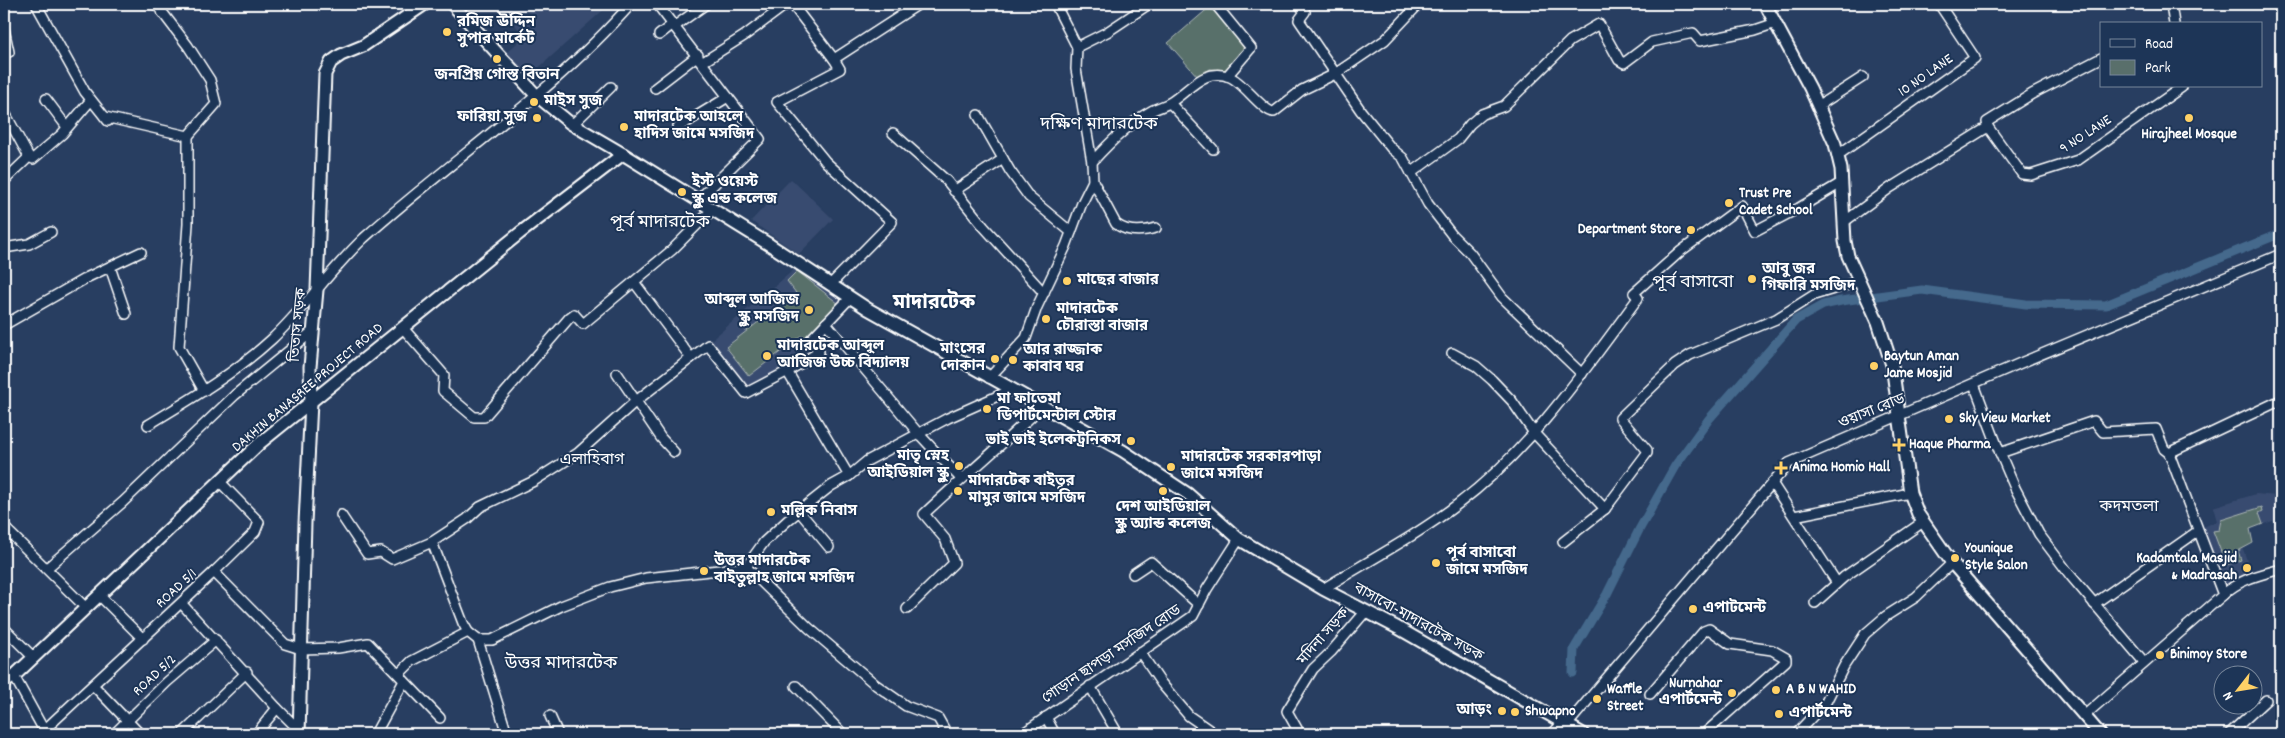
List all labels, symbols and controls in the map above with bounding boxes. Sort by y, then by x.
place label: রমিজ ঊদ্দিন সুপার মার্কেট [456,12,536,51]
legend [2100,22,2262,88]
marker: রমিজ ঊদ্দিন সুপার মার্কেট [441,26,453,38]
text: Road [2145,34,2173,56]
street label: 10 NO LANE [1894,49,1958,103]
marker: জনপ্রিয় গোস্ত বিতান [491,53,503,65]
text: Park [2145,58,2171,80]
place label: জনপ্রিয় গোস্ত বিতান [434,65,560,87]
place label: মাইস সুজ [543,91,603,113]
marker: মাইস সুজ [528,96,540,108]
place label: ফারিয়া সুজ [456,107,527,129]
place label: মাদারটেক আহলে হাদিস জামে মসজিদ [633,107,755,146]
street label: 9 NO LANE [2056,110,2117,160]
marker: ফারিয়া সুজ [531,112,543,124]
marker: Hirajheel Mosque [2183,112,2195,124]
district label: দক্ষিণ মাদারটেক [1039,113,1158,138]
marker: মাদারটেক আহলে হাদিস জামে মসজিদ [618,121,630,133]
place label: Hirajheel Mosque [2141,124,2237,146]
place label: ইস্ট ওয়েস্ট স্কুল এন্ড কলেজ [691,172,777,211]
place label: Trust Pre Cadet School [1739,183,1813,222]
marker: ইস্ট ওয়েস্ট স্কুল এন্ড কলেজ [676,186,688,198]
marker: Trust Pre Cadet School [1723,197,1735,209]
district label: পূর্ব মাদারটেক [610,210,710,236]
place label: Department Store [1578,219,1681,241]
marker: Department Store [1685,224,1697,236]
place label: আবু জর গিফারি মসজিদ [1761,259,1856,298]
place label: মাছের বাজার [1076,270,1160,292]
district label: পূর্ব বাসাবো [1652,270,1734,296]
marker: আবু জর গিফারি মসজিদ [1746,273,1758,285]
marker: মাছের বাজার [1061,275,1073,287]
street label: তিতাস সড়ক [285,286,313,364]
district label: মাদারটেক [892,289,976,318]
place label: আব্দুল আজিজ স্কুল মসজিদ [703,290,799,329]
place label: মাদারটেক চৌরাস্তা বাজার [1055,299,1149,338]
marker: আব্দুল আজিজ স্কুল মসজিদ [803,304,815,316]
marker: মাদারটেক চৌরাস্তা বাজার [1040,313,1052,325]
street label: DAKHIN BANASREE PROJECT ROAD [228,318,389,458]
place label: মাদারটেক আব্দুল আজিজ উচ্চ বিদ্যালয় [776,336,910,375]
place label: মাংসের দোকান [939,339,986,378]
place label: আর রাজ্জাক কাবাব ঘর [1022,340,1103,379]
place label: Baytun Aman Jame Mosjid [1884,346,1959,385]
marker: মাদারটেক আব্দুল আজিজ উচ্চ বিদ্যালয় [761,350,773,362]
marker: মাংসের দোকান [989,353,1001,365]
marker: আর রাজ্জাক কাবাব ঘর [1007,354,1019,366]
marker: Baytun Aman Jame Mosjid [1868,360,1880,372]
place label: মা ফাতেমা ডিপার্টমেন্টাল স্টোর [996,389,1117,428]
street label: ওয়াসা রোড [1835,389,1909,435]
marker: মা ফাতেমা ডিপার্টমেন্টাল স্টোর [981,403,993,415]
place label: Sky View Market [1959,408,2051,430]
marker: Sky View Market [1943,413,1955,425]
place label: ভাই ভাই ইলেকট্রনিকস [985,430,1121,452]
place label: Haque Pharma [1909,434,1991,456]
marker: ভাই ভাই ইলেকট্রনিকস [1125,435,1137,447]
marker: Haque Pharma [1893,439,1905,451]
place label: মাতৃ স্নেহ আইডিয়াল স্কুল [866,446,950,485]
place label: মাদারটেক সরকারপাড়া জামে মসজিদ [1180,447,1322,486]
district label: এলাহিবাগ [560,449,625,472]
place label: Anima Homio Hall [1792,457,1890,479]
marker: মাতৃ স্নেহ আইডিয়াল স্কুল [953,460,965,472]
marker: মাদারটেক সরকারপাড়া জামে মসজিদ [1165,461,1177,473]
marker: Anima Homio Hall [1774,461,1788,475]
place label: মাদারটেক বাইতুর মামুর জামে মসজিদ [967,471,1086,510]
marker: মাদারটেক বাইতুর মামুর জামে মসজিদ [952,485,964,497]
marker: দেশ আইডিয়াল স্কুল অ্যান্ড কলেজ [1157,485,1169,497]
district label: কদমতলা [2099,496,2159,519]
place label: দেশ আইডিয়াল স্কুল অ্যান্ড কলেজ [1114,497,1212,536]
place label: মল্লিক নিবাস [780,501,858,523]
marker: মল্লিক নিবাস [765,506,777,518]
place label: Younique Style Salon [1964,538,2028,577]
place label: পূর্ব বাসাবো জামে মসজিদ [1445,542,1528,582]
place label: Kadamtala Masjid & Madrasah [2136,548,2237,587]
place label: উত্তর মাদারটেক বাইতুল্লাহ জামে মসজিদ [713,551,855,590]
marker: Younique Style Salon [1949,552,1961,564]
marker: পূর্ব বাসাবো জামে মসজিদ [1430,557,1442,569]
marker: Kadamtala Masjid & Madrasah [2241,562,2253,574]
street label: ROAD 5/1 [151,564,203,614]
marker: উত্তর মাদারটেক বাইতুল্লাহ জামে মসজিদ [698,565,710,577]
street label: বাসাবো-মাদারটেক সড়ক [1348,578,1488,668]
place label: এপাটমেন্ট [1703,598,1767,620]
street label: গোড়ান ছাপড়া মসজিদ রোড [1038,600,1186,710]
street label: মদিনা সড়ক [1292,603,1356,671]
marker: এপাটমেন্ট [1687,603,1699,615]
place label: Binimoy Store [2170,644,2247,666]
marker: Binimoy Store [2154,649,2166,661]
street label: ROAD 5/2 [128,650,182,702]
district label: উত্তর মাদারটেক [504,652,618,677]
north arrow [2212,666,2262,716]
place label: Nurnahar এপার্টমেন্ট [1659,673,1723,712]
place label: Waffle Street [1607,679,1644,718]
place label: A B N WAHID [1786,679,1856,701]
marker: A B N WAHID [1770,684,1782,696]
marker: Nurnahar এপার্টমেন্ট [1726,687,1738,699]
text: N [2218,687,2239,704]
marker: Waffle Street [1591,693,1603,705]
place label: আড়ং [1455,700,1492,722]
place label: Shwapno [1525,701,1576,723]
place label: এপার্টমেন্ট [1789,701,1853,725]
marker: আড়ং [1496,705,1508,717]
marker: Shwapno [1509,706,1521,718]
marker: এপার্টমেন্ট [1773,708,1785,720]

